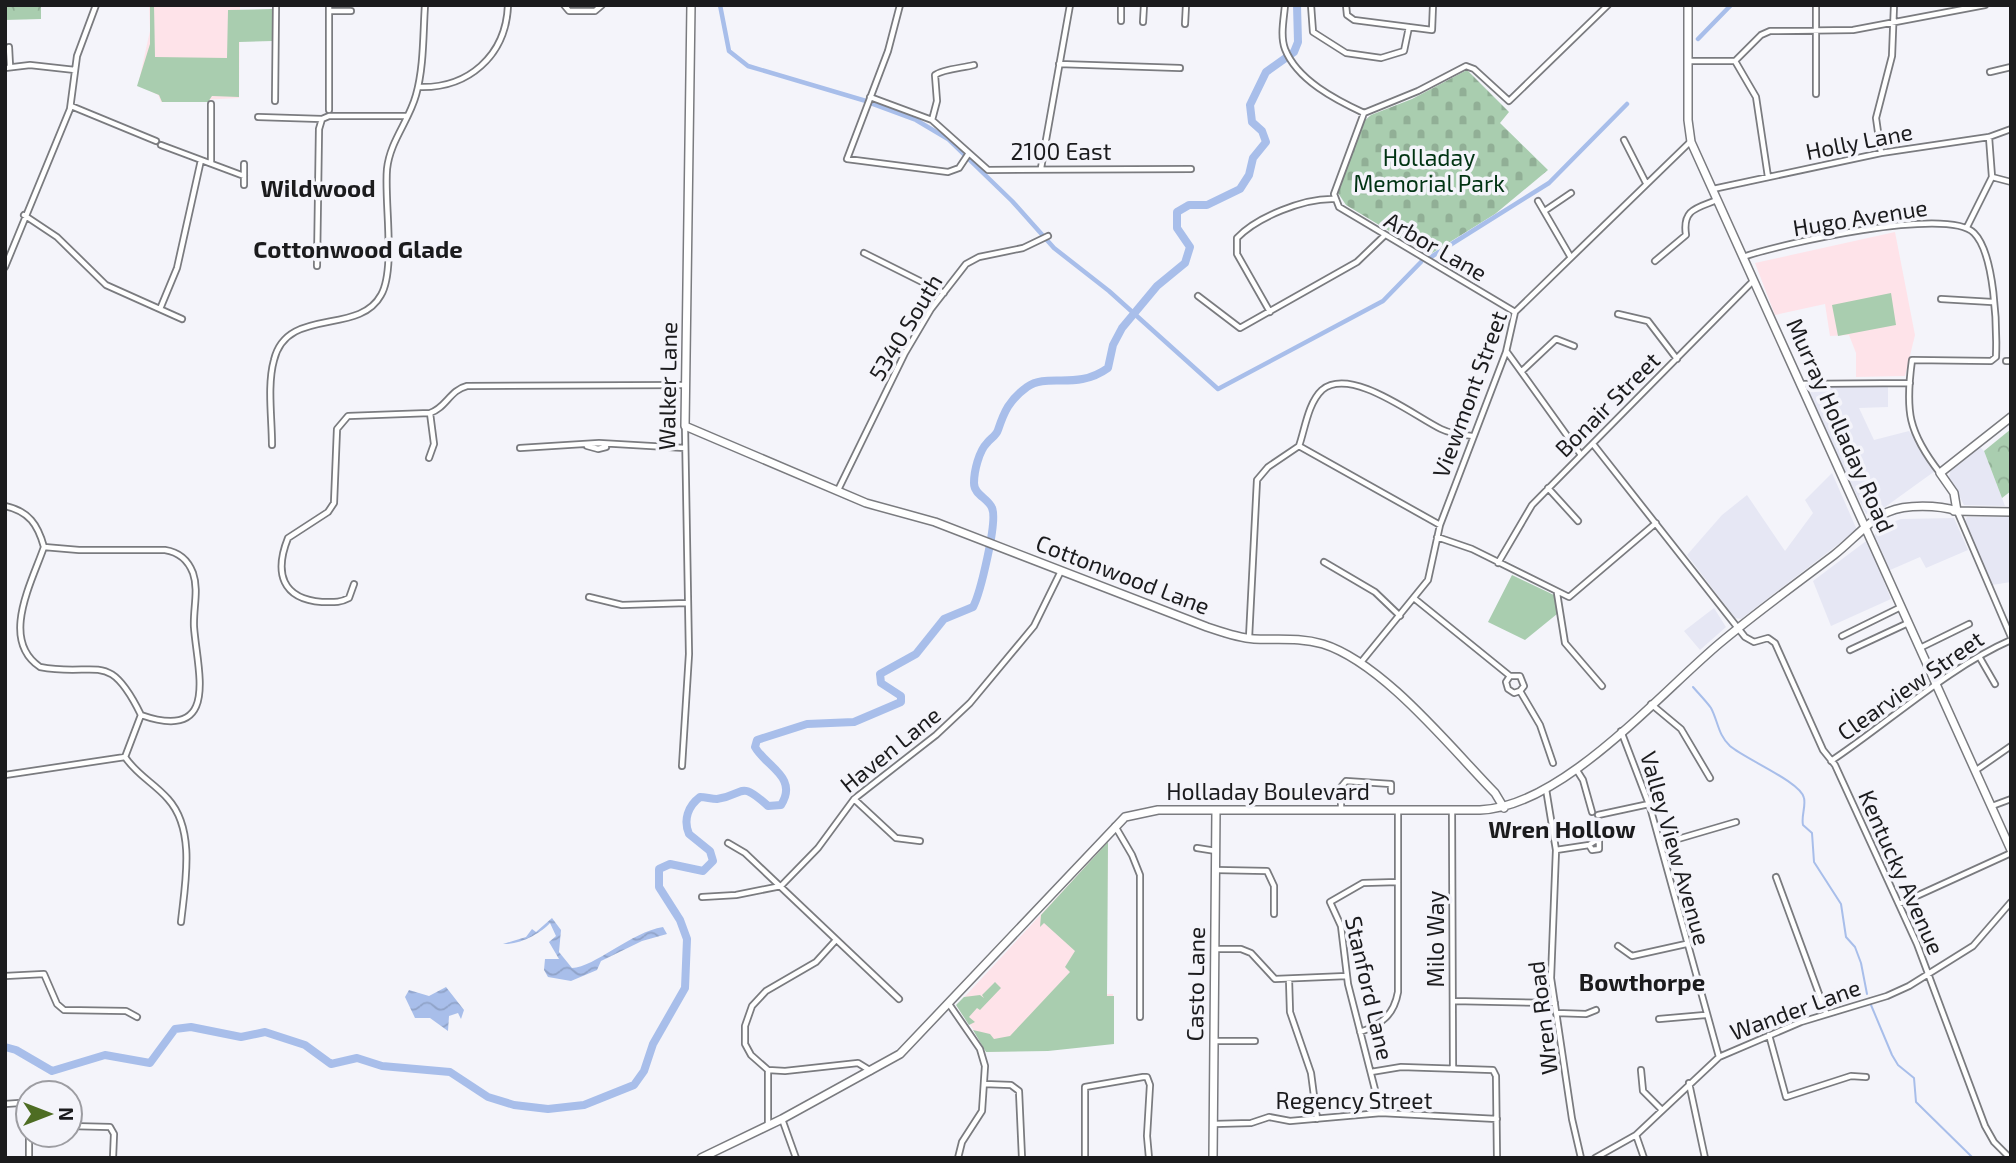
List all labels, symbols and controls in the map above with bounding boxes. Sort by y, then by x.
street label: Holly Lane [1803,117,1915,165]
street label: 2100 East [1011,137,1112,165]
park label: Holladay Memorial Park [1353,143,1505,197]
district label: Wildwood [260,173,376,202]
street label: Hugo Avenue [1791,193,1929,241]
street label: Arbor Lane [1380,205,1492,287]
district label: Cottonwood Glade [253,234,463,263]
street label: 5340 South [862,269,948,385]
street label: Viewmont Street [1426,307,1512,481]
street label: Murray Holladay Road [1781,314,1901,536]
street label: Walker Lane [652,321,682,451]
street label: Bonair Street [1549,346,1665,462]
street label: Cottonwood Lane [1032,528,1214,620]
street label: Clearview Street [1832,624,1989,746]
street label: Haven Lane [834,700,946,798]
street label: Valley View Avenue [1635,748,1717,948]
street label: Holladay Boulevard [1166,777,1370,805]
street label: Kentucky Avenue [1853,785,1951,959]
district label: Wren Hollow [1488,814,1636,843]
street label: Milo Way [1421,891,1449,987]
street label: Stanford Lane [1340,913,1400,1063]
street label: Casto Lane [1180,926,1210,1042]
street label: Wren Road [1521,960,1563,1076]
district label: Bowthorpe [1579,967,1705,996]
street label: Wander Lane [1726,972,1864,1046]
north arrow [14,1079,84,1149]
street label: Regency Street [1276,1086,1433,1114]
text: N [55,1107,78,1121]

